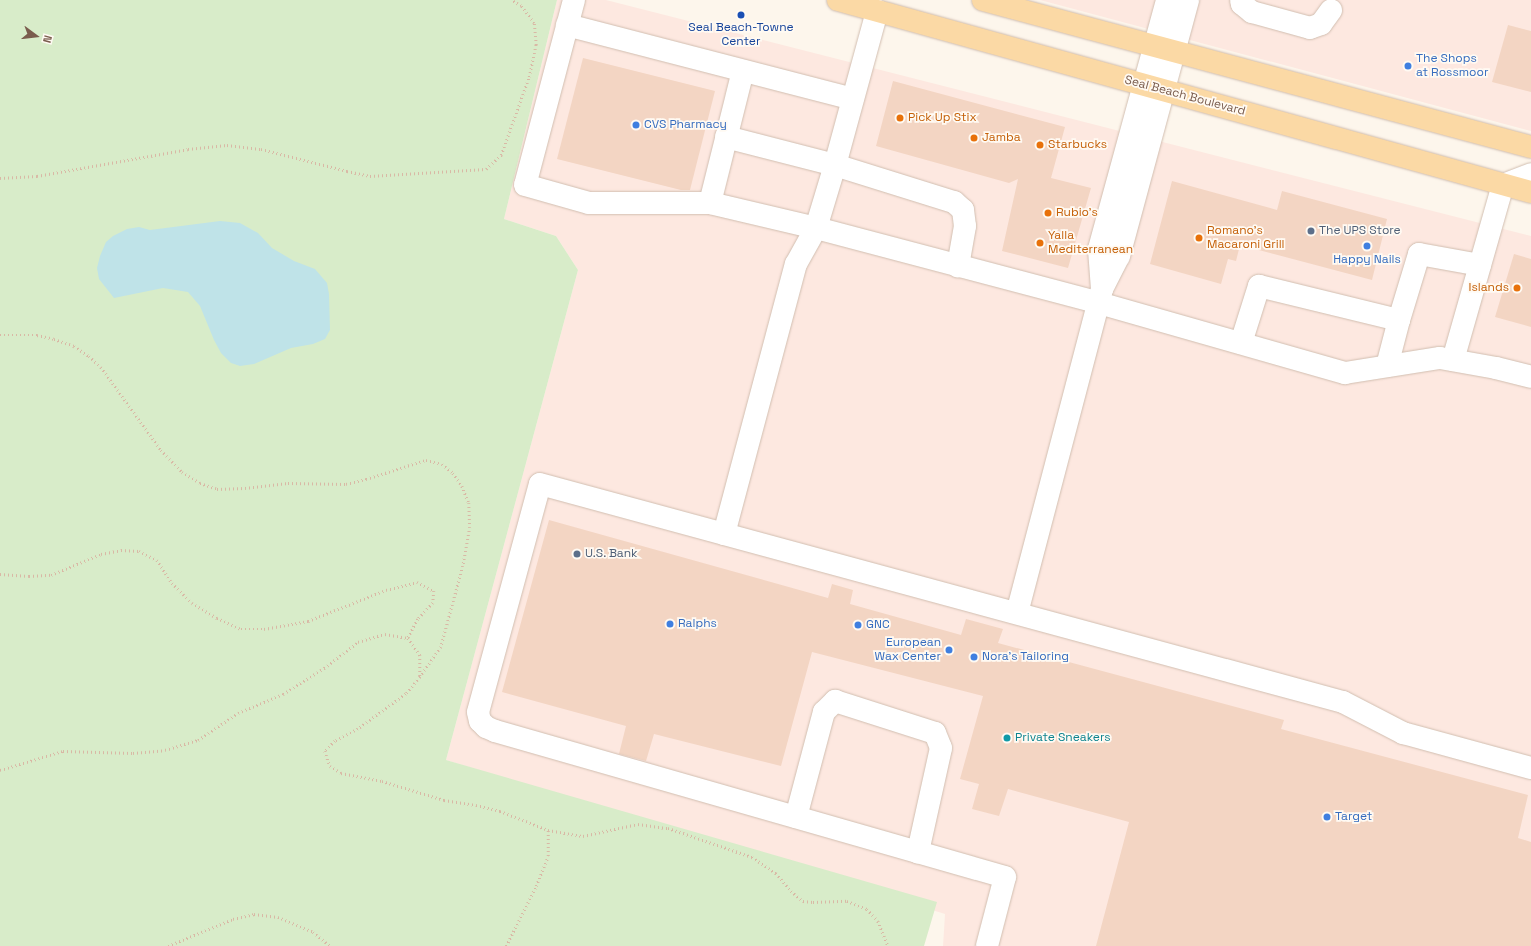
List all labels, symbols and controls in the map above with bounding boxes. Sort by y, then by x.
marker: Seal Beach-Towne Center [736,10,746,20]
north arrow [16,16,56,56]
place label: Seal Beach-Towne Center [688,21,794,49]
text: N [40,34,55,44]
place label: The Shops at Rossmoor [1416,52,1488,80]
marker: The Shops at Rossmoor [1403,61,1413,71]
street label: Seal Beach Boulevard [1123,73,1247,119]
place label: Pick Up Stix [908,111,977,125]
marker: Pick Up Stix [895,113,905,123]
place label: CVS Pharmacy [644,118,727,132]
marker: CVS Pharmacy [631,120,641,130]
place label: Jamba [982,131,1021,145]
marker: Jamba [969,133,979,143]
place label: Starbucks [1048,138,1107,152]
marker: Starbucks [1035,140,1045,150]
place label: Rubio's [1056,206,1098,220]
marker: Rubio's [1043,208,1053,218]
place label: Romano's Macaroni Grill [1207,224,1285,252]
place label: The UPS Store [1319,224,1401,238]
marker: The UPS Store [1306,226,1316,236]
place label: Yalla Mediterranean [1048,229,1133,257]
marker: Romano's Macaroni Grill [1194,233,1204,243]
marker: Yalla Mediterranean [1035,238,1045,248]
marker: Happy Nails [1362,241,1372,251]
place label: Happy Nails [1333,253,1401,267]
place label: Islands [1469,281,1509,295]
marker: Islands [1512,283,1522,293]
place label: U.S. Bank [585,547,638,561]
marker: U.S. Bank [572,549,582,559]
place label: Ralphs [678,617,717,631]
place label: GNC [866,618,890,632]
marker: Ralphs [665,619,675,629]
marker: GNC [853,620,863,630]
place label: European Wax Center [875,636,941,664]
marker: European Wax Center [944,645,954,655]
place label: Nora's Tailoring [982,650,1069,664]
marker: Nora's Tailoring [969,652,979,662]
place label: Private Sneakers [1015,731,1111,745]
marker: Private Sneakers [1002,733,1012,743]
place label: Target [1335,810,1372,824]
marker: Target [1322,812,1332,822]

